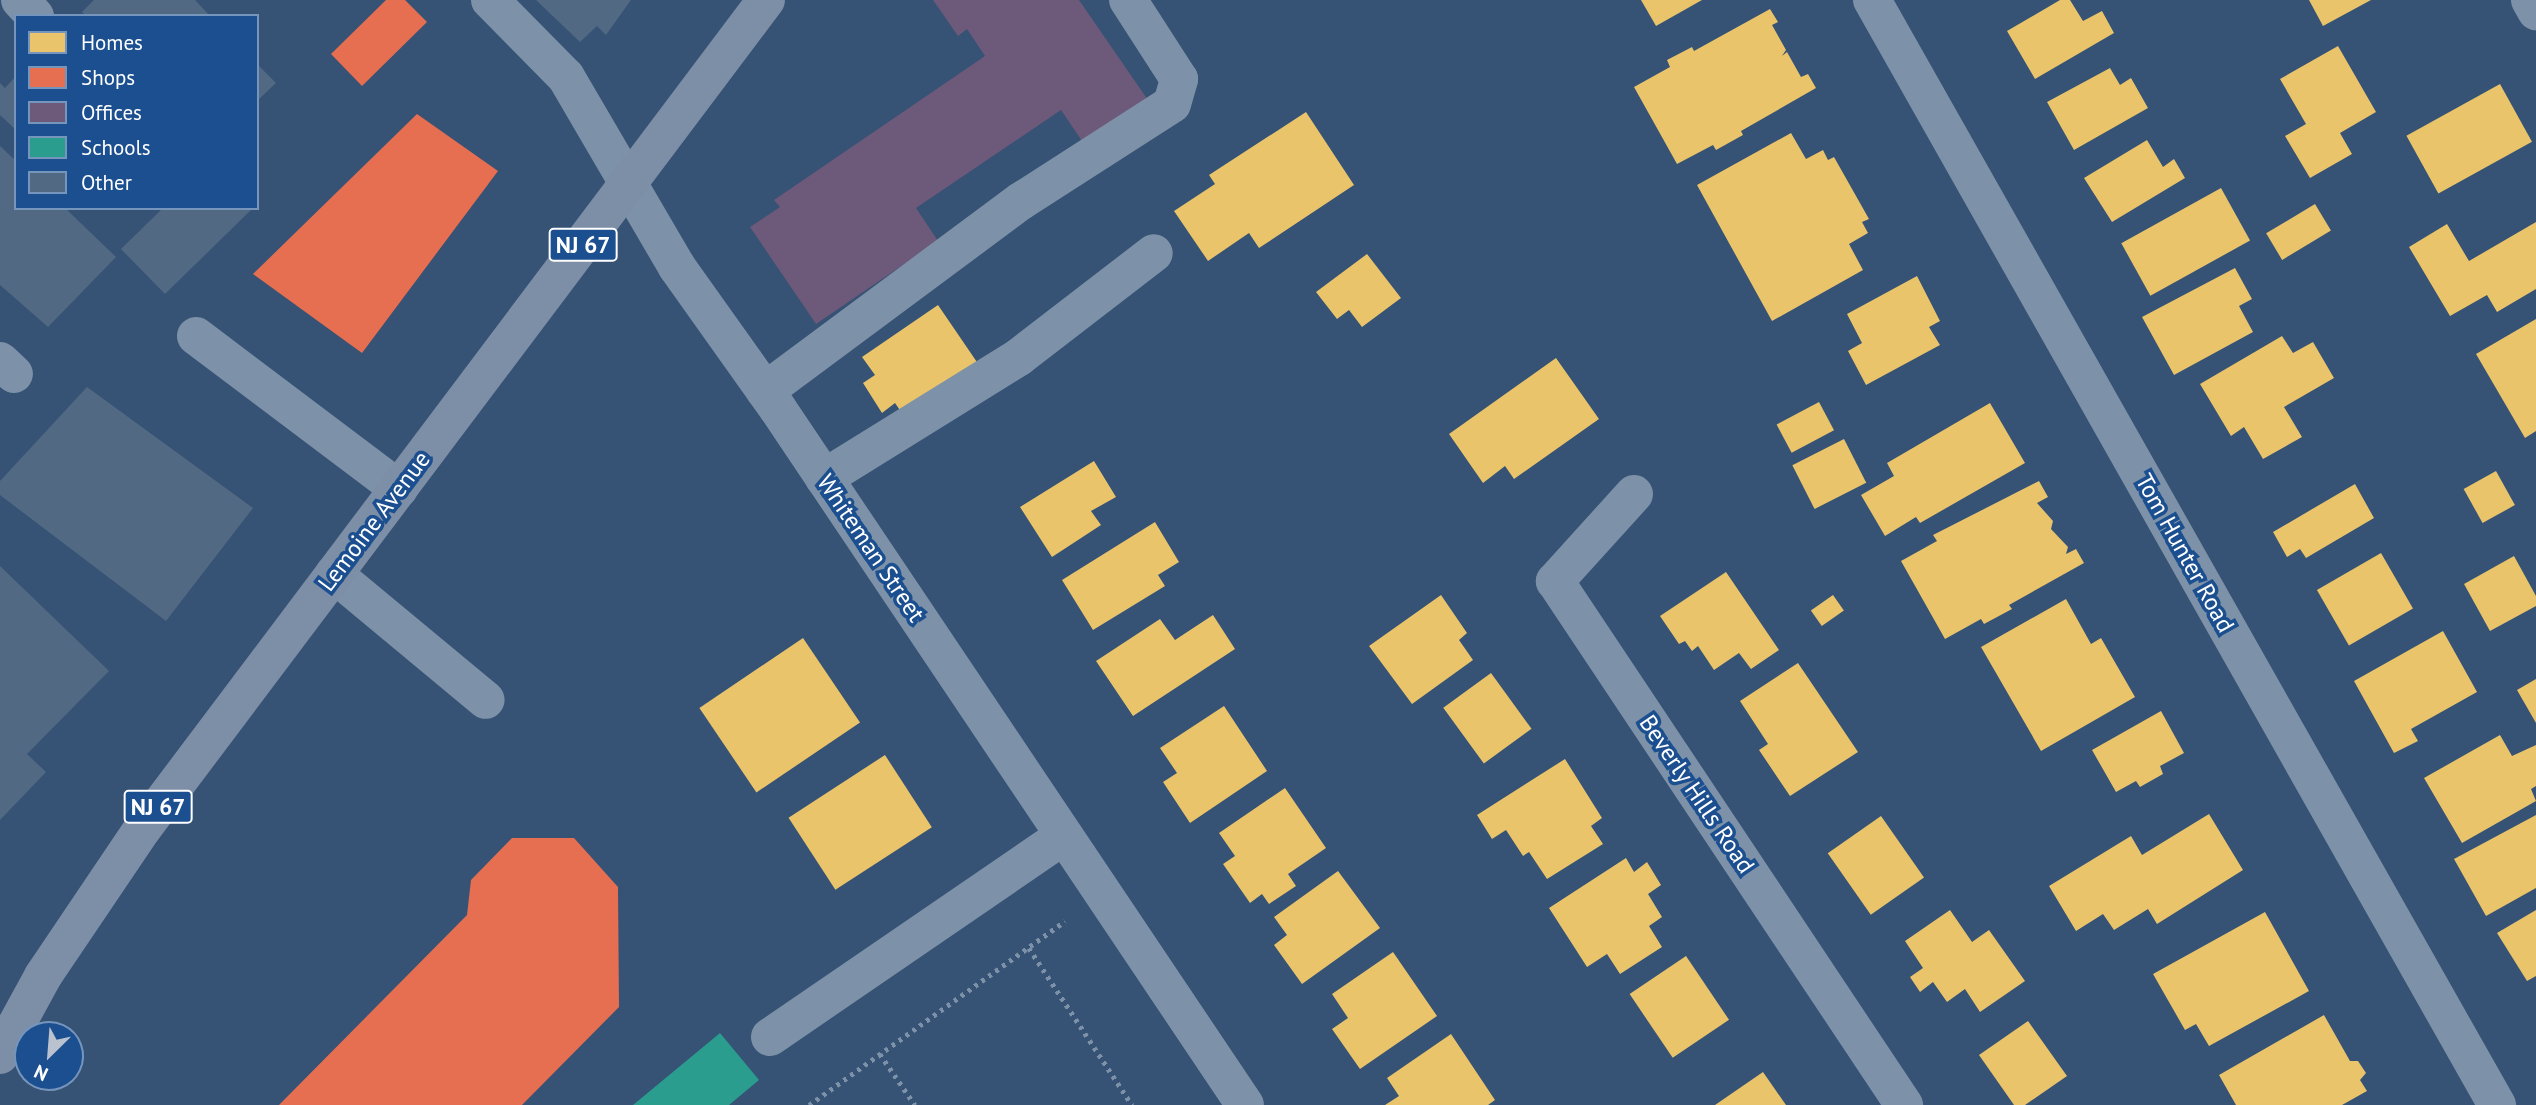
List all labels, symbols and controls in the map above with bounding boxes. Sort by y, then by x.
legend [14,14,259,210]
text: Homes [81,29,143,56]
text: Shops [81,64,135,91]
text: Offices [81,99,142,126]
text: Schools [81,134,151,161]
text: Other [81,169,132,196]
road number: NJ 67 [548,226,618,264]
street label: Lemoine Avenue [312,445,436,597]
street label: Whiteman Street [811,469,931,627]
street label: Tom Hunter Road [2130,469,2240,637]
street label: Beverly Hills Road [1633,709,1761,879]
road number: NJ 67 [123,788,193,827]
north arrow [14,1021,84,1091]
text: N [30,1060,52,1087]

